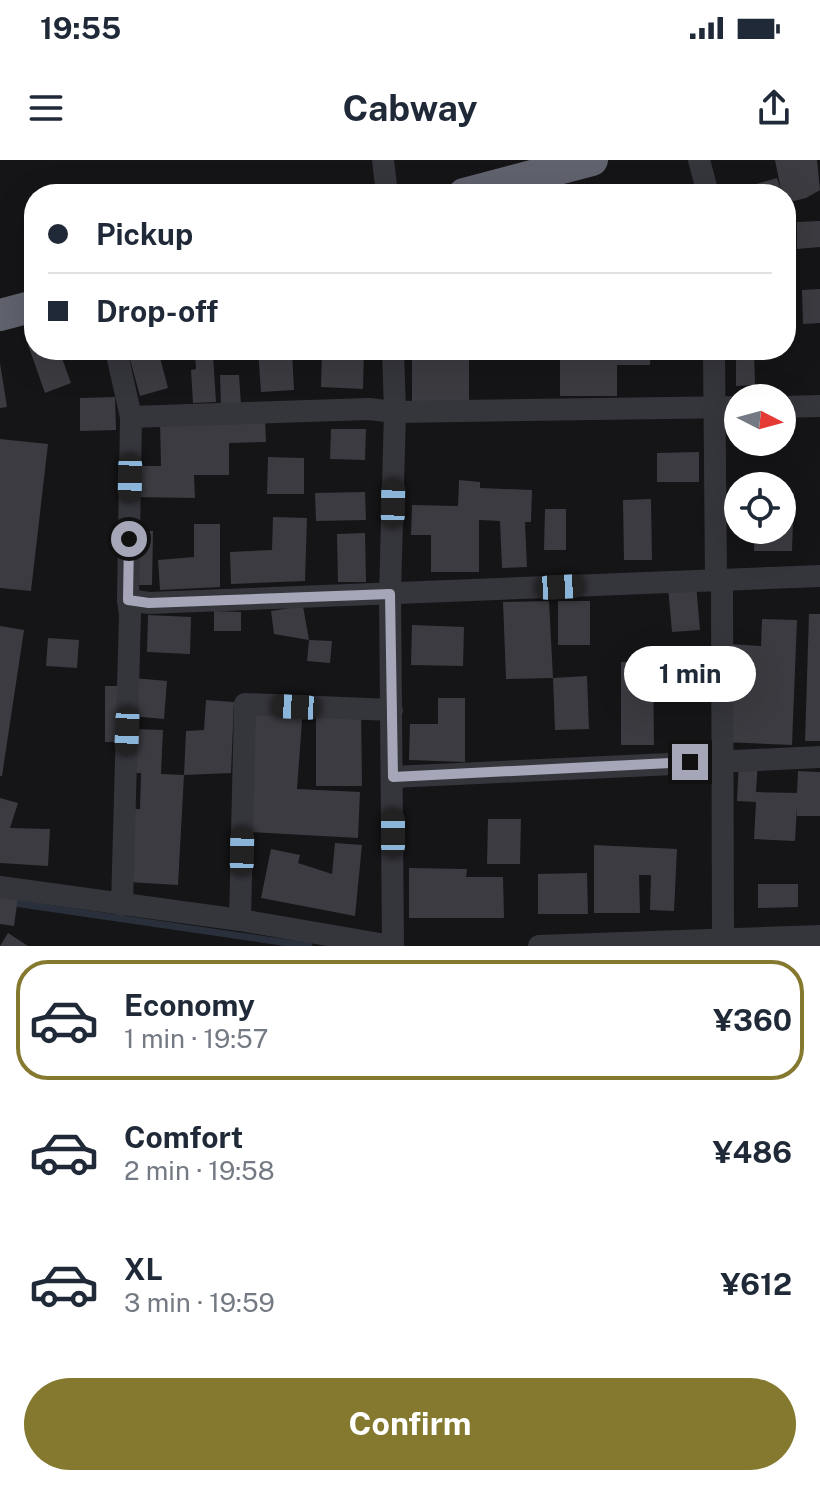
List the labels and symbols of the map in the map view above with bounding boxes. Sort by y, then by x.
north arrow [724,384,796,456]
car [118,454,142,502]
car [381,479,405,527]
route start [111,521,147,557]
car [535,574,585,600]
callout: 1 min [624,646,756,702]
car [271,694,321,720]
car [114,707,140,755]
route end [672,744,708,780]
car [381,809,405,857]
car [230,827,254,875]

